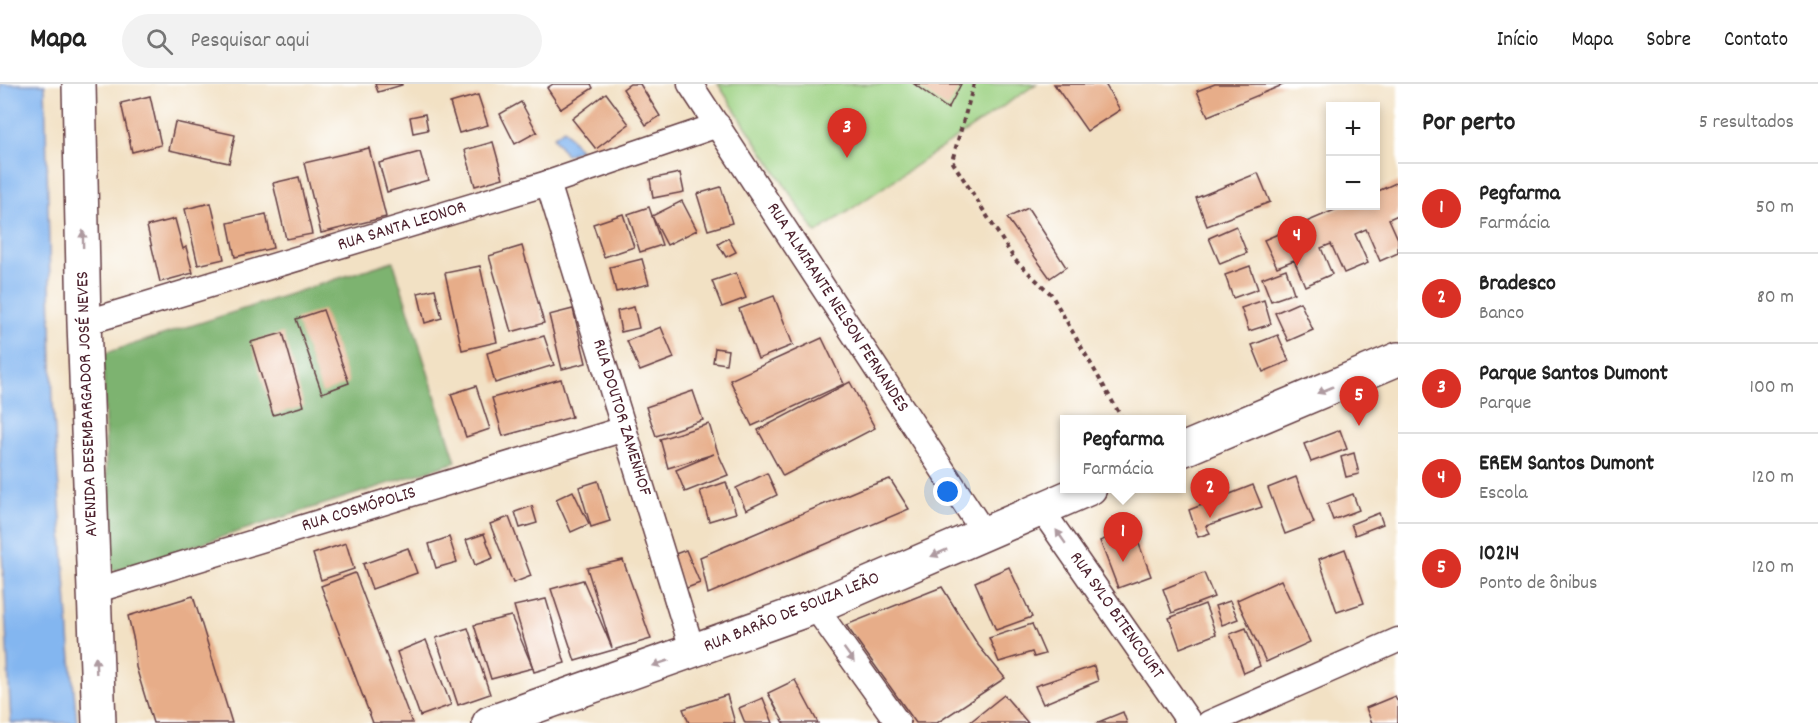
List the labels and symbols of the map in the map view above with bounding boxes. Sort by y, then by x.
pin: 3 [828,109,866,158]
street label: RUA SANTA LEONOR [335,196,469,258]
street label: RUA ALMIRANTE NELSON FERNANDES [760,198,914,418]
pin: 4 [1278,216,1316,266]
one-way arrow [78,229,87,248]
street label: AVENIDA DESEMBARGADOR JOSÉ NEVES [71,271,105,537]
street label: RUA DOUTOR ZAMENHOF [585,336,657,500]
pin: 5 [1340,376,1378,426]
one-way arrow [1316,385,1333,394]
pin: 2 [1190,468,1230,518]
your location [933,477,962,506]
street label: RUA COSMÓPOLIS [299,481,419,539]
pin: 1 [1104,512,1142,562]
one-way arrow [1055,529,1067,545]
street label: RUA SYLO BITENCOURT [1063,547,1169,685]
one-way arrow [930,548,948,558]
street label: RUA BARÃO DE SOUZA LEÃO [700,566,884,660]
one-way arrow [843,646,855,662]
one-way arrow [92,655,101,674]
one-way arrow [651,659,669,669]

